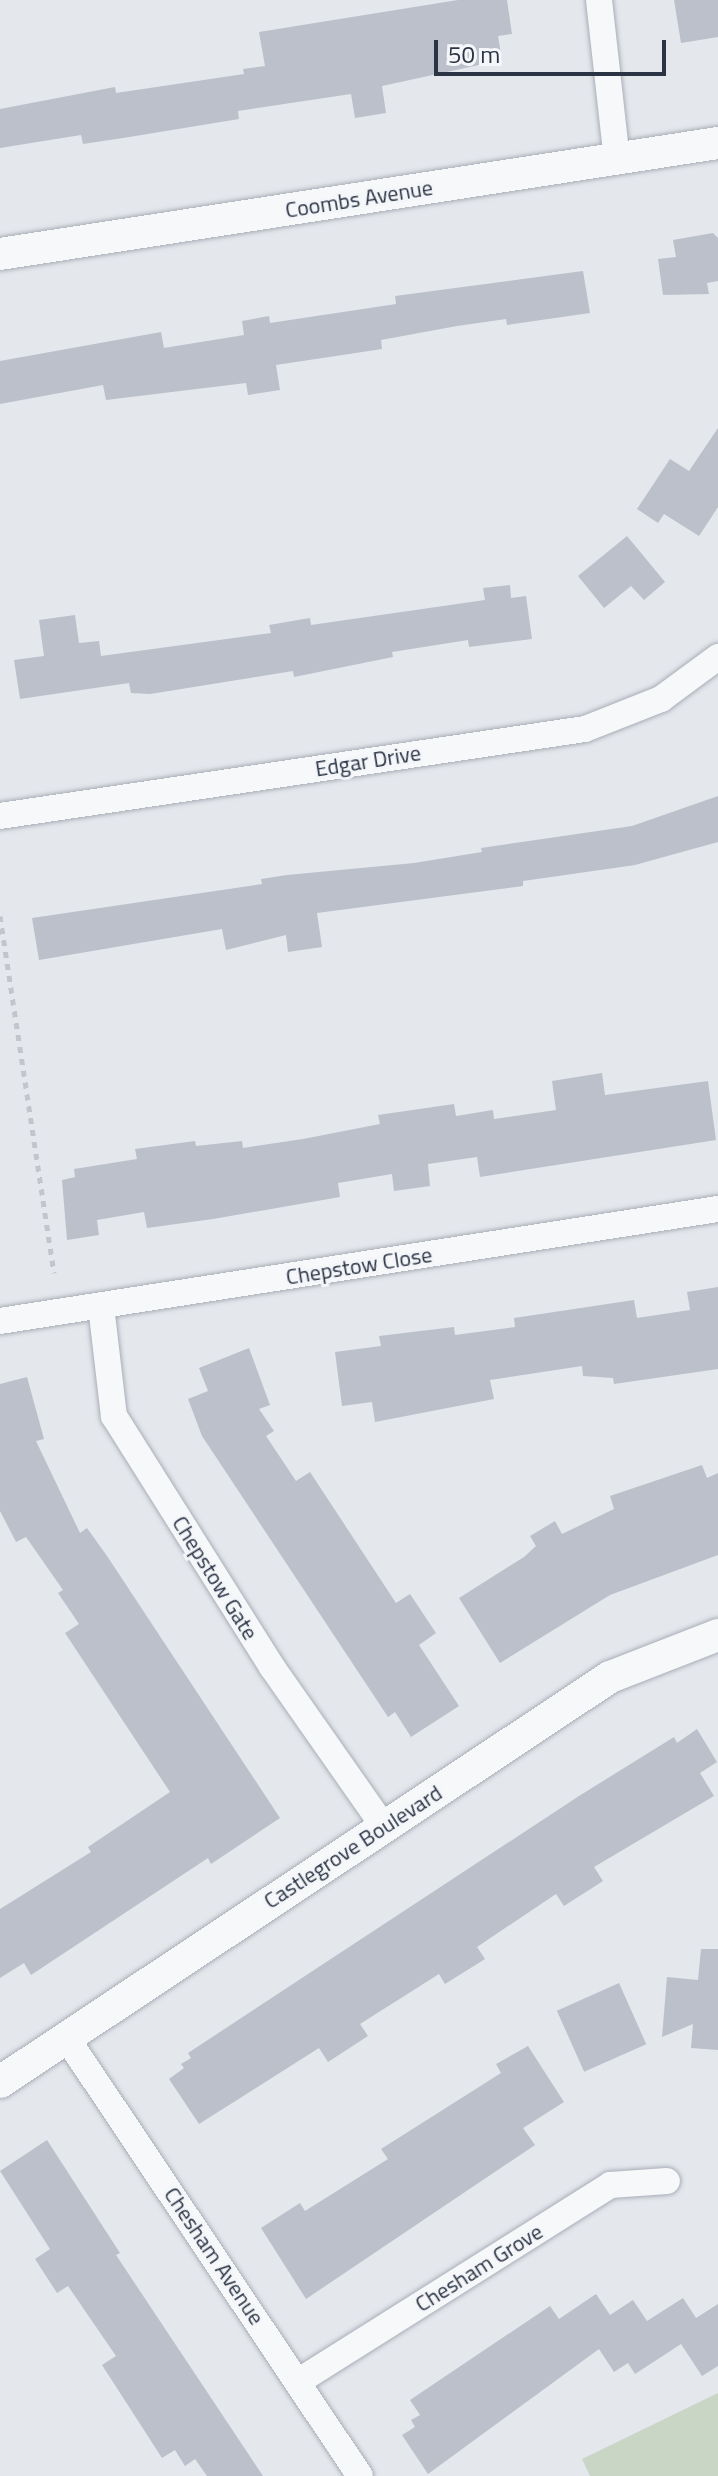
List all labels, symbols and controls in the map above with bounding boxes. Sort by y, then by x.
scale bar [438,24,670,74]
text: 50 m [448,36,500,72]
street label: Coombs Avenue [283,174,435,224]
street label: Edgar Drive [313,740,423,782]
street label: Chepstow Close [284,1241,434,1291]
street label: Chepstow Gate [166,1511,264,1645]
street label: Castlegrove Boulevard [259,1780,447,1914]
street label: Chesham Avenue [158,2182,270,2330]
street label: Chesham Grove [411,2218,547,2318]

